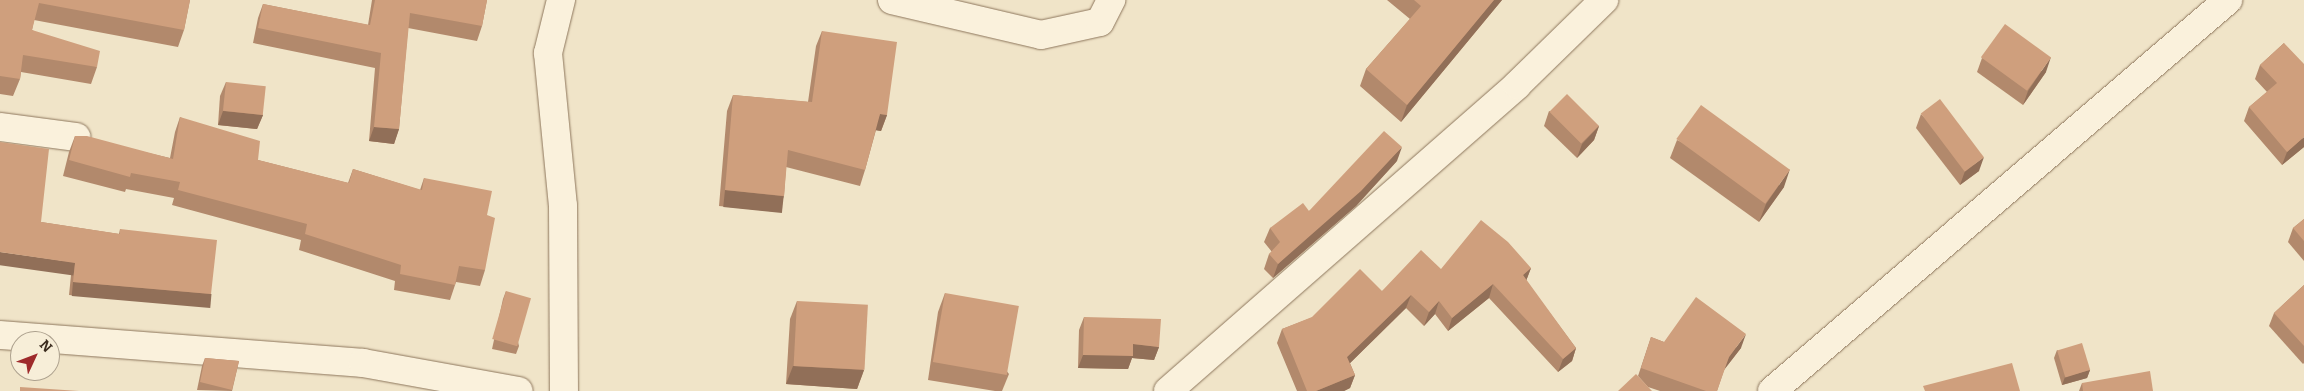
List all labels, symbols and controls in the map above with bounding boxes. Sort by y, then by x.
north arrow [10,331,60,381]
text: N [36,336,56,356]

